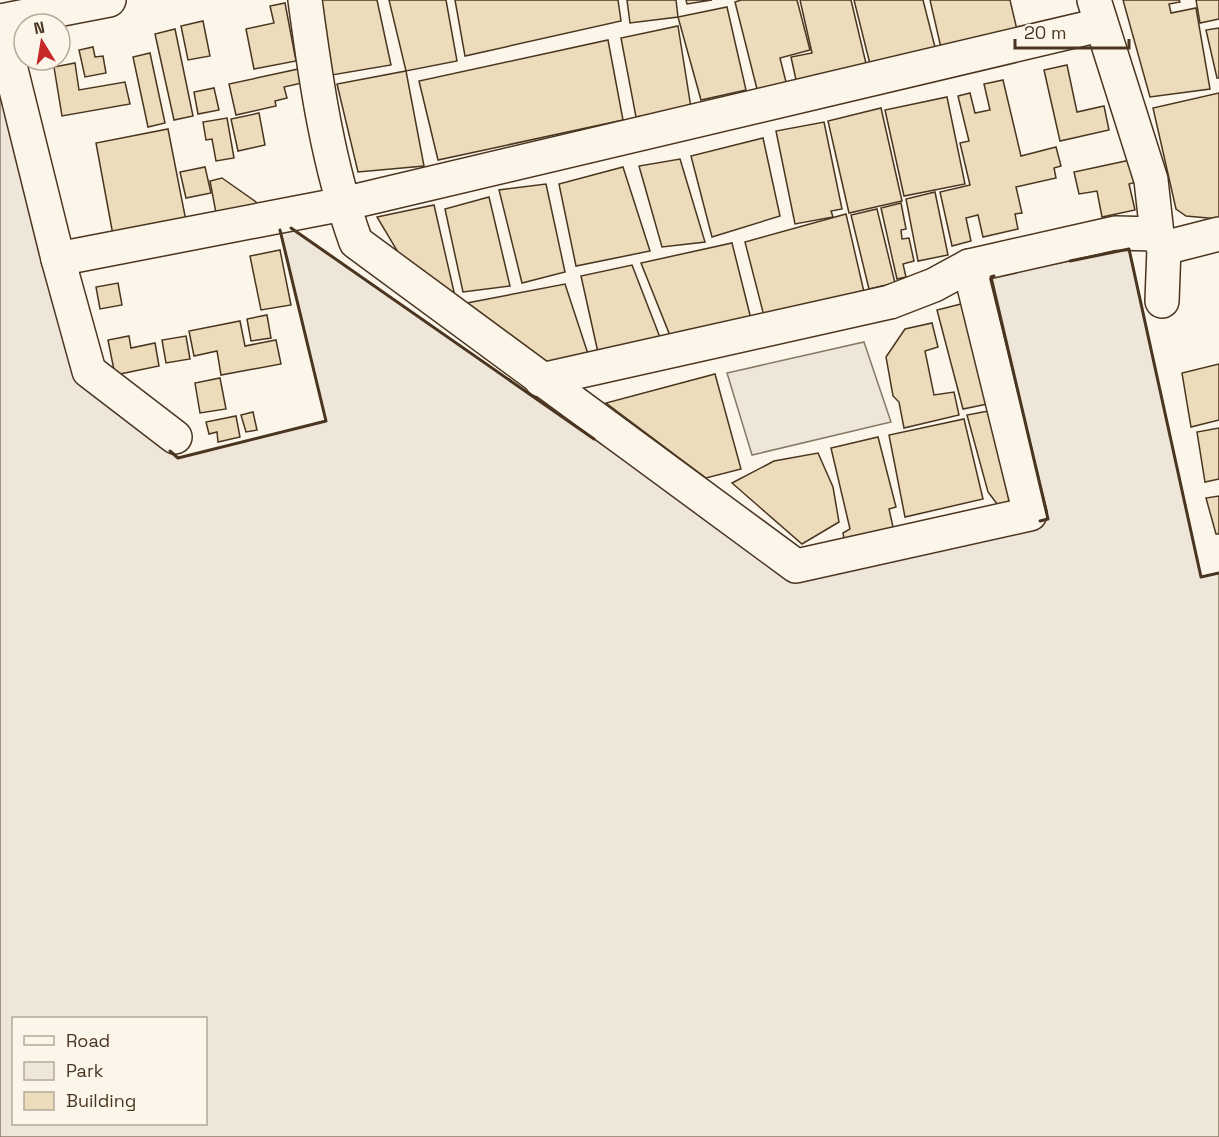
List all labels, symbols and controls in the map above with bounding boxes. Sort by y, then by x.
north arrow [12,12,72,72]
scale bar [1015,12,1129,50]
text: N [32,16,47,39]
text: 20 m [1024,21,1067,44]
legend [12,1017,207,1125]
text: Road [66,1029,110,1052]
text: Park [66,1059,104,1082]
text: Building [66,1089,136,1112]

